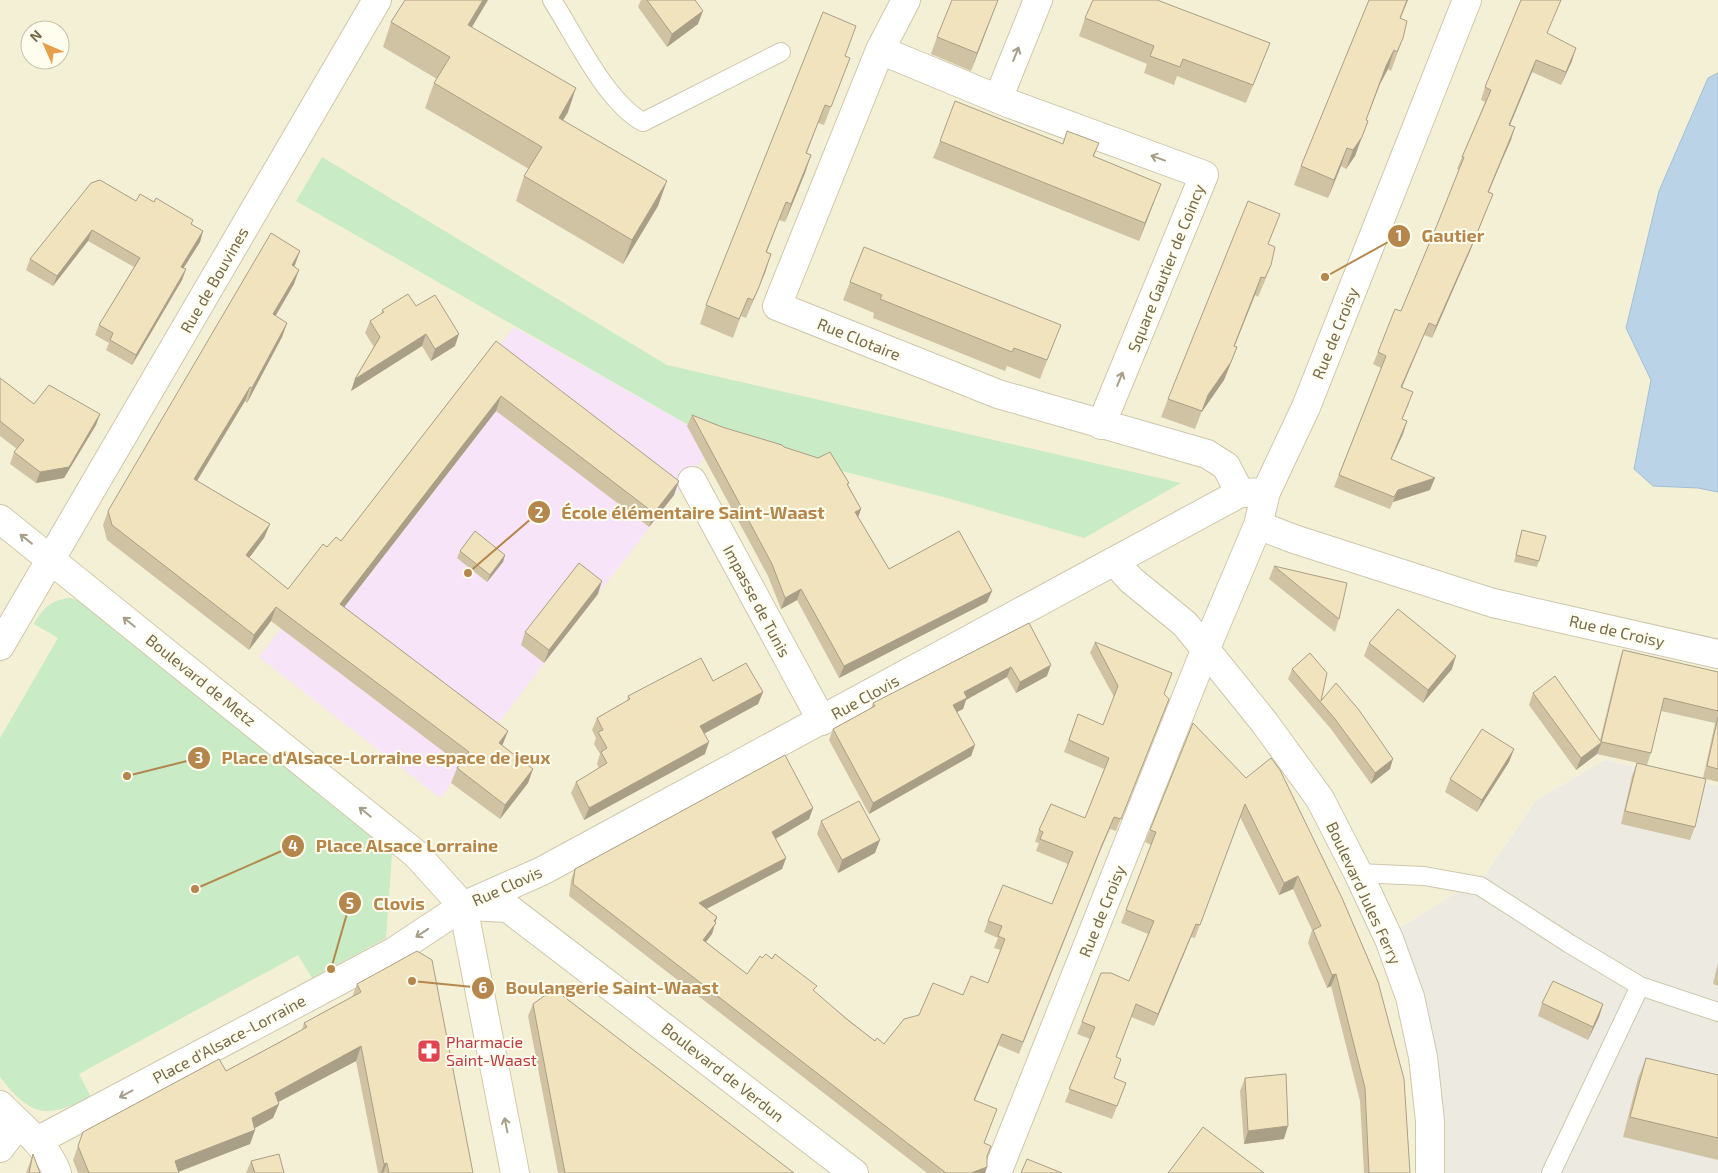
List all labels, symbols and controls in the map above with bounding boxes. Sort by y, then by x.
north arrow [20,20,70,70]
text: N [26,26,45,45]
one-way arrow [1012,47,1022,62]
one-way arrow [1151,153,1166,162]
street label: Square Gautier de Coincy [1123,180,1208,355]
callout: Gautier [1386,220,1494,253]
street label: Rue de Bouvines [176,223,252,336]
text: Gautier [1422,224,1485,246]
text: 1 [1396,226,1402,244]
street label: Rue de Croisy [1307,284,1362,382]
street label: Rue Clotaire [815,313,903,364]
one-way arrow [1116,372,1125,387]
callout: École élémentaire Saint-Waast [526,496,834,529]
text: École élémentaire Saint-Waast [561,501,825,523]
text: 2 [535,503,544,521]
one-way arrow [20,534,33,545]
street label: Impasse de Tunis [720,542,795,660]
street label: Rue de Croisy [1568,610,1667,651]
one-way arrow [123,617,136,628]
street label: Boulevard de Metz [143,629,260,730]
street label: Rue Clovis [828,670,902,723]
callout: Place d‘Alsace-Lorraine espace de jeux [187,741,561,774]
text: Place d‘Alsace-Lorraine espace de jeux [222,746,551,768]
text: 3 [195,748,203,766]
one-way arrow [358,807,371,818]
street label: Boulevard Jules Ferry [1323,818,1406,968]
callout: Place Alsace Lorraine [281,829,509,862]
text: Place Alsace Lorraine [316,834,498,856]
text: 4 [288,836,298,854]
street label: Rue Clovis [469,862,545,909]
street label: Rue de Croisy [1074,862,1129,960]
callout: Clovis [338,887,434,920]
text: Clovis [373,892,425,914]
text: 5 [346,894,354,912]
one-way arrow [416,928,430,938]
callout: Boulangerie Saint-Waast [471,972,729,1005]
text: Boulangerie Saint-Waast [505,976,719,998]
text: 6 [479,978,488,996]
street label: Place d'Alsace-Lorraine [149,990,309,1087]
street label: Boulevard de Verdun [658,1018,788,1125]
place label: Pharmacie Saint-Waast [446,1032,537,1069]
pharmacy icon: Pharmacie Saint-Waast [416,1038,442,1064]
one-way arrow [118,1089,133,1099]
one-way arrow [501,1118,510,1134]

